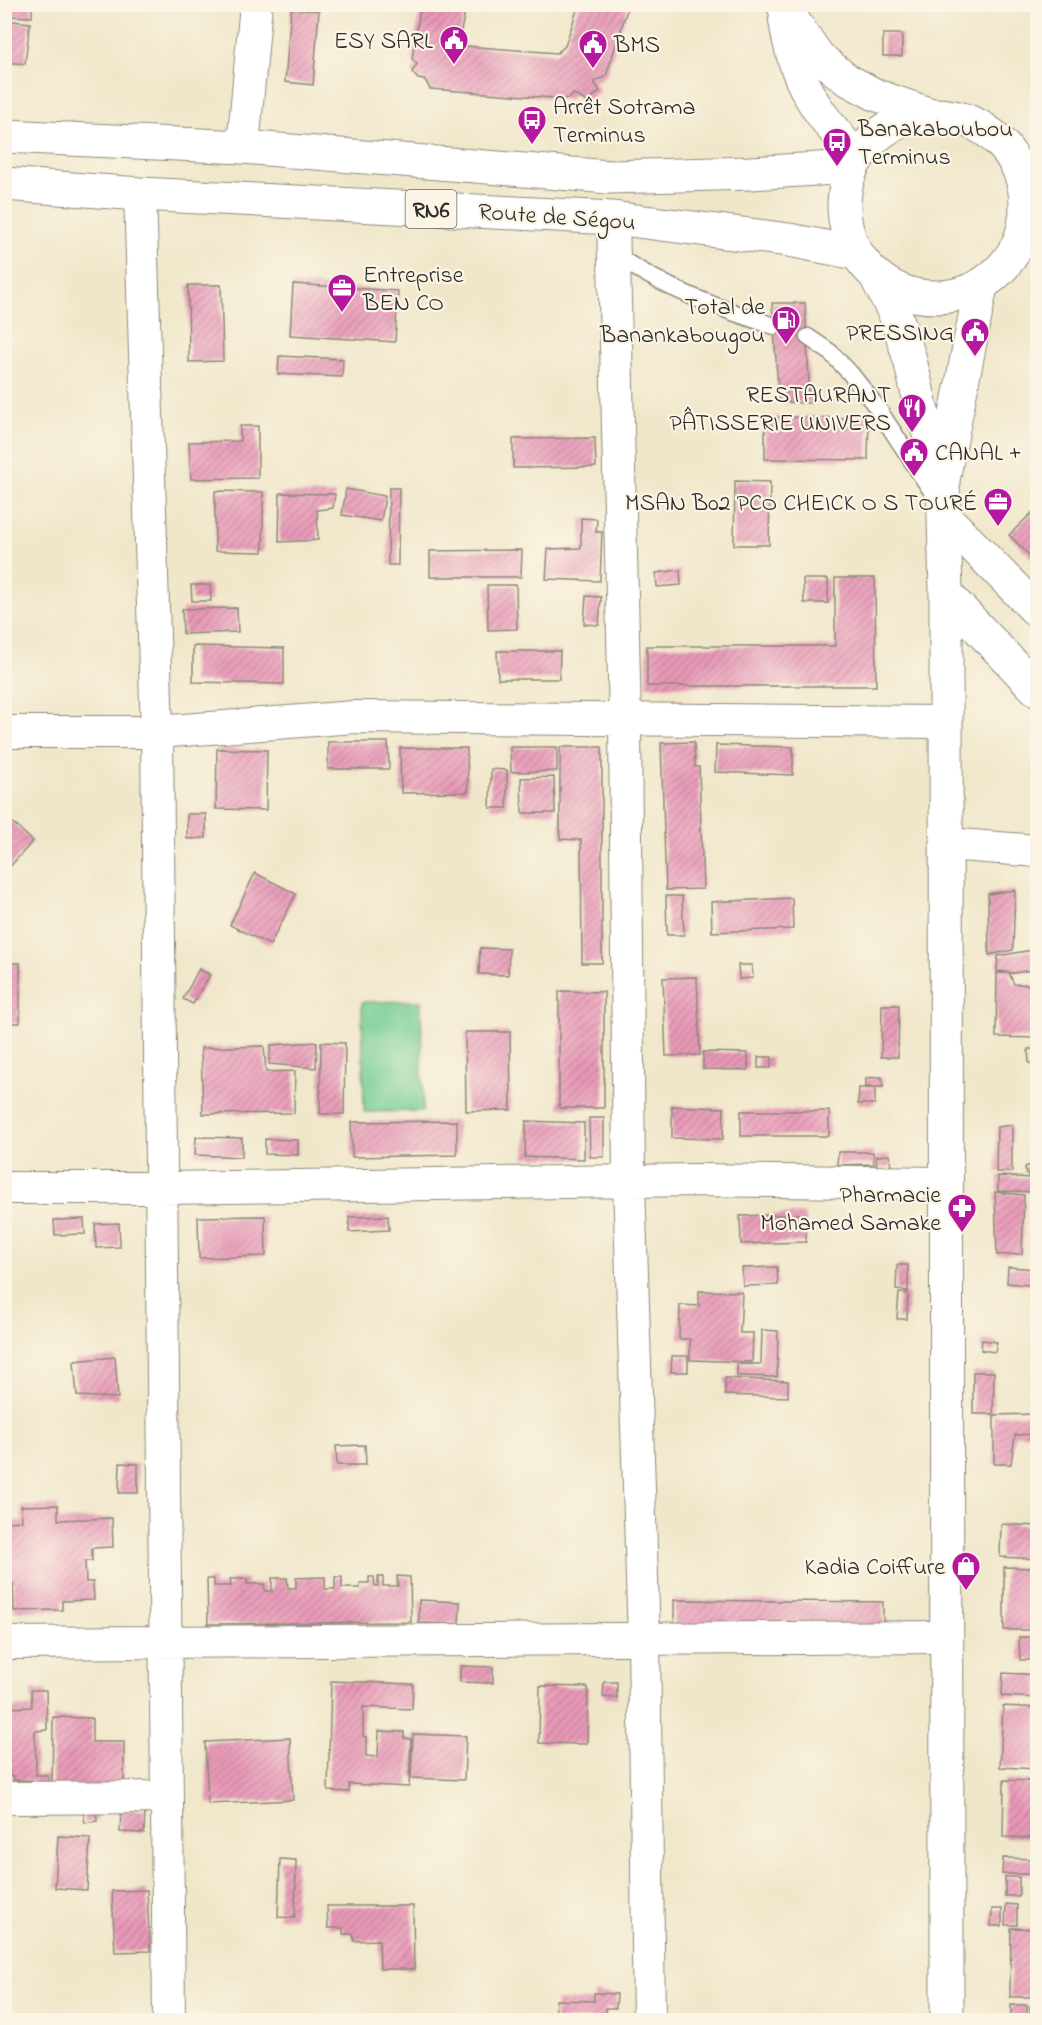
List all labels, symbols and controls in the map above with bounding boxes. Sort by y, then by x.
public building icon: ESY SARL [438,24,470,66]
place label: ESY SARL [334,25,433,60]
public building icon: BMS [577,28,609,70]
place label: BMS [613,29,660,64]
place label: Arrêt Sotrama Terminus [553,91,695,154]
bus stop icon: Arrêt Sotrama Terminus [516,104,548,146]
place label: Banakaboubou Terminus [857,113,1013,176]
bus stop icon: Banakaboubou Terminus [821,126,853,168]
road number: RN6 [406,190,456,228]
street label: Route de Ségou [477,196,637,241]
place label: Entreprise BEN CO [362,259,464,322]
office icon: Entreprise BEN CO [326,272,358,314]
place label: Total de Banankabougou [599,291,765,354]
fuel station icon: Total de Banankabougou [770,304,802,346]
public building icon: PRESSING [959,316,991,358]
place label: PRESSING [846,317,954,352]
place label: RESTAURANT PÂTISSERIE UNIVERS [669,379,891,442]
restaurant icon: RESTAURANT PÂTISSERIE UNIVERS [896,392,928,434]
public building icon: CANAL + [898,436,930,478]
place label: CANAL + [935,437,1022,472]
office icon: MSAN B02 PCO CHEICK O S TOURÉ [982,486,1014,528]
place label: MSAN B02 PCO CHEICK O S TOURÉ [625,487,977,522]
place label: Pharmacie Mohamed Samake [760,1179,941,1242]
pharmacy icon: Pharmacie Mohamed Samake [946,1192,978,1234]
shop icon: Kadia Coiffure [950,1550,982,1592]
place label: Kadia Coiffure [805,1551,945,1586]

